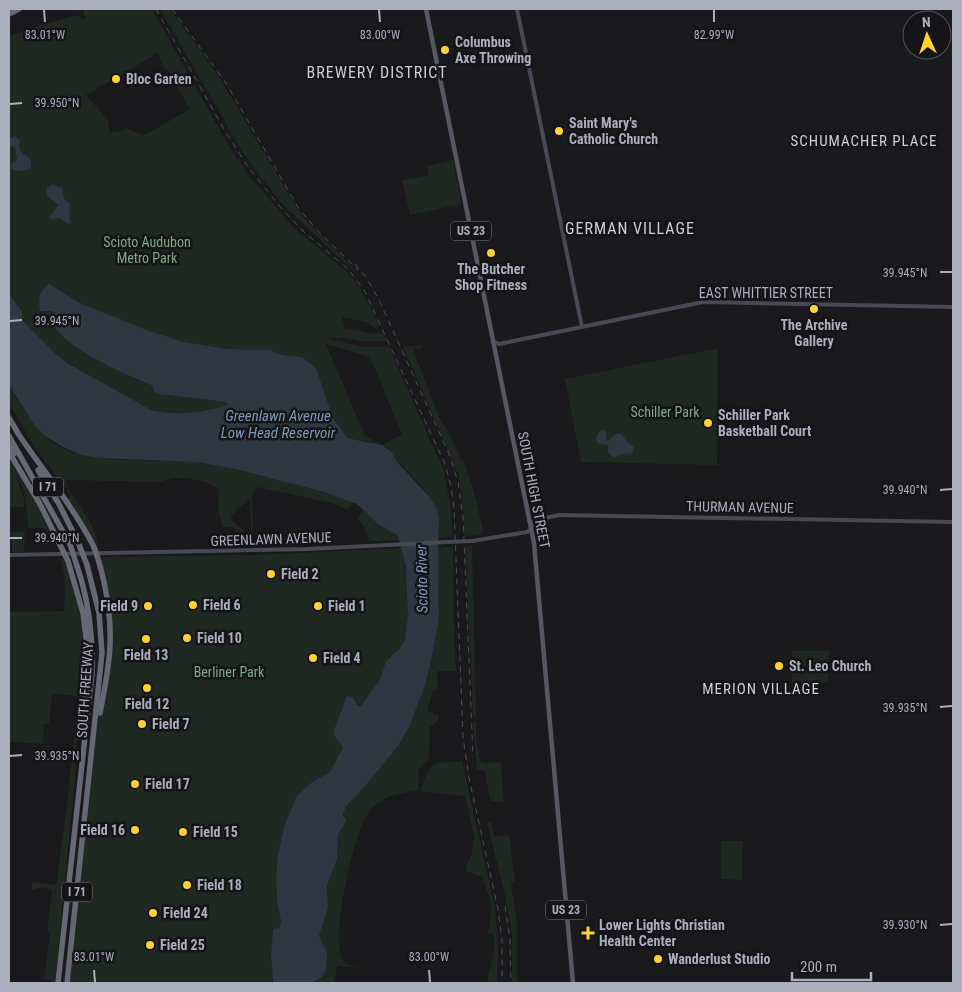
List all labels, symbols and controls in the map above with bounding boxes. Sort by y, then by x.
north arrow [902,10,952,60]
text: N [922,14,931,30]
text: 83.01°W [25,28,65,42]
text: 83.00°W [360,28,400,42]
text: 82.99°W [694,28,734,42]
place label: Columbus Axe Throwing [455,34,531,66]
marker: Columbus Axe Throwing [439,44,451,56]
district label: BREWERY DISTRICT [307,63,447,82]
place label: Bloc Garten [126,71,192,87]
marker: Bloc Garten [110,73,122,85]
text: 39.950°N [35,96,79,110]
place label: Saint Mary's Catholic Church [569,115,658,147]
marker: Saint Mary's Catholic Church [553,125,565,137]
district label: SCHUMACHER PLACE [791,132,937,150]
district label: GERMAN VILLAGE [565,219,695,238]
road number: US 23 [451,222,491,240]
park label: Scioto Audubon Metro Park [103,234,191,266]
marker: The Butcher Shop Fitness [485,247,497,259]
place label: The Butcher Shop Fitness [455,261,527,293]
text: 39.945°N [883,266,927,280]
street label: EAST WHITTIER STREET [699,285,833,301]
marker: The Archive Gallery [808,303,820,315]
text: 39.945°N [35,314,79,328]
place label: The Archive Gallery [780,317,848,349]
park label: Schiller Park [630,404,700,420]
water label: Greenlawn Avenue Low Head Reservoir [221,407,336,442]
place label: Schiller Park Basketball Court [718,407,811,439]
marker: Schiller Park Basketball Court [702,417,714,429]
street label: SOUTH HIGH STREET [515,430,553,550]
road number: I 71 [33,478,63,497]
text: 39.940°N [883,483,927,497]
street label: THURMAN AVENUE [686,498,794,516]
street label: GREENLAWN AVENUE [210,529,332,549]
text: 39.940°N [35,531,79,545]
water label: Scioto River [412,544,432,613]
place label: Field 2 [281,566,319,582]
marker: Field 2 [265,568,277,580]
place label: Field 6 [203,597,241,613]
place label: Field 9 [100,598,138,614]
place label: Field 1 [328,598,366,614]
marker: Field 6 [187,599,199,611]
marker: Field 9 [142,600,154,612]
marker: Field 1 [312,600,324,612]
place label: Field 10 [197,630,242,646]
marker: Field 10 [181,632,193,644]
marker: Field 13 [140,633,152,645]
street label: SOUTH FREEWAY [74,641,96,738]
place label: Field 13 [124,647,168,663]
place label: Field 4 [323,650,361,666]
marker: Field 4 [307,652,319,664]
place label: St. Leo Church [789,658,871,674]
marker: St. Leo Church [773,660,785,672]
park label: Berliner Park [194,664,265,680]
district label: MERION VILLAGE [702,680,820,698]
marker: Field 12 [141,682,153,694]
place label: Field 12 [125,696,169,712]
text: 39.935°N [883,701,927,715]
place label: Field 7 [152,716,190,732]
marker: Field 7 [136,718,148,730]
text: 39.935°N [35,749,79,763]
place label: Field 17 [145,776,190,792]
marker: Field 17 [129,778,141,790]
place label: Field 16 [80,822,125,838]
marker: Field 16 [129,824,141,836]
place label: Field 15 [193,824,238,840]
marker: Field 15 [177,826,189,838]
place label: Field 18 [197,877,242,893]
marker: Field 18 [181,879,193,891]
road number: I 71 [62,882,92,902]
road number: US 23 [546,900,586,920]
place label: Field 24 [163,905,208,921]
marker: Field 24 [147,907,159,919]
place label: Lower Lights Christian Health Center [599,917,725,949]
text: 39.930°N [883,918,927,932]
marker: Lower Lights Christian Health Center [581,926,595,940]
place label: Field 25 [160,937,205,953]
marker: Field 25 [144,939,156,951]
text: 83.01°W [74,950,114,964]
text: 83.00°W [409,950,449,964]
scale bar [792,950,871,982]
place label: Wanderlust Studio [668,951,771,967]
marker: Wanderlust Studio [652,953,664,965]
text: 200 m [800,958,837,976]

